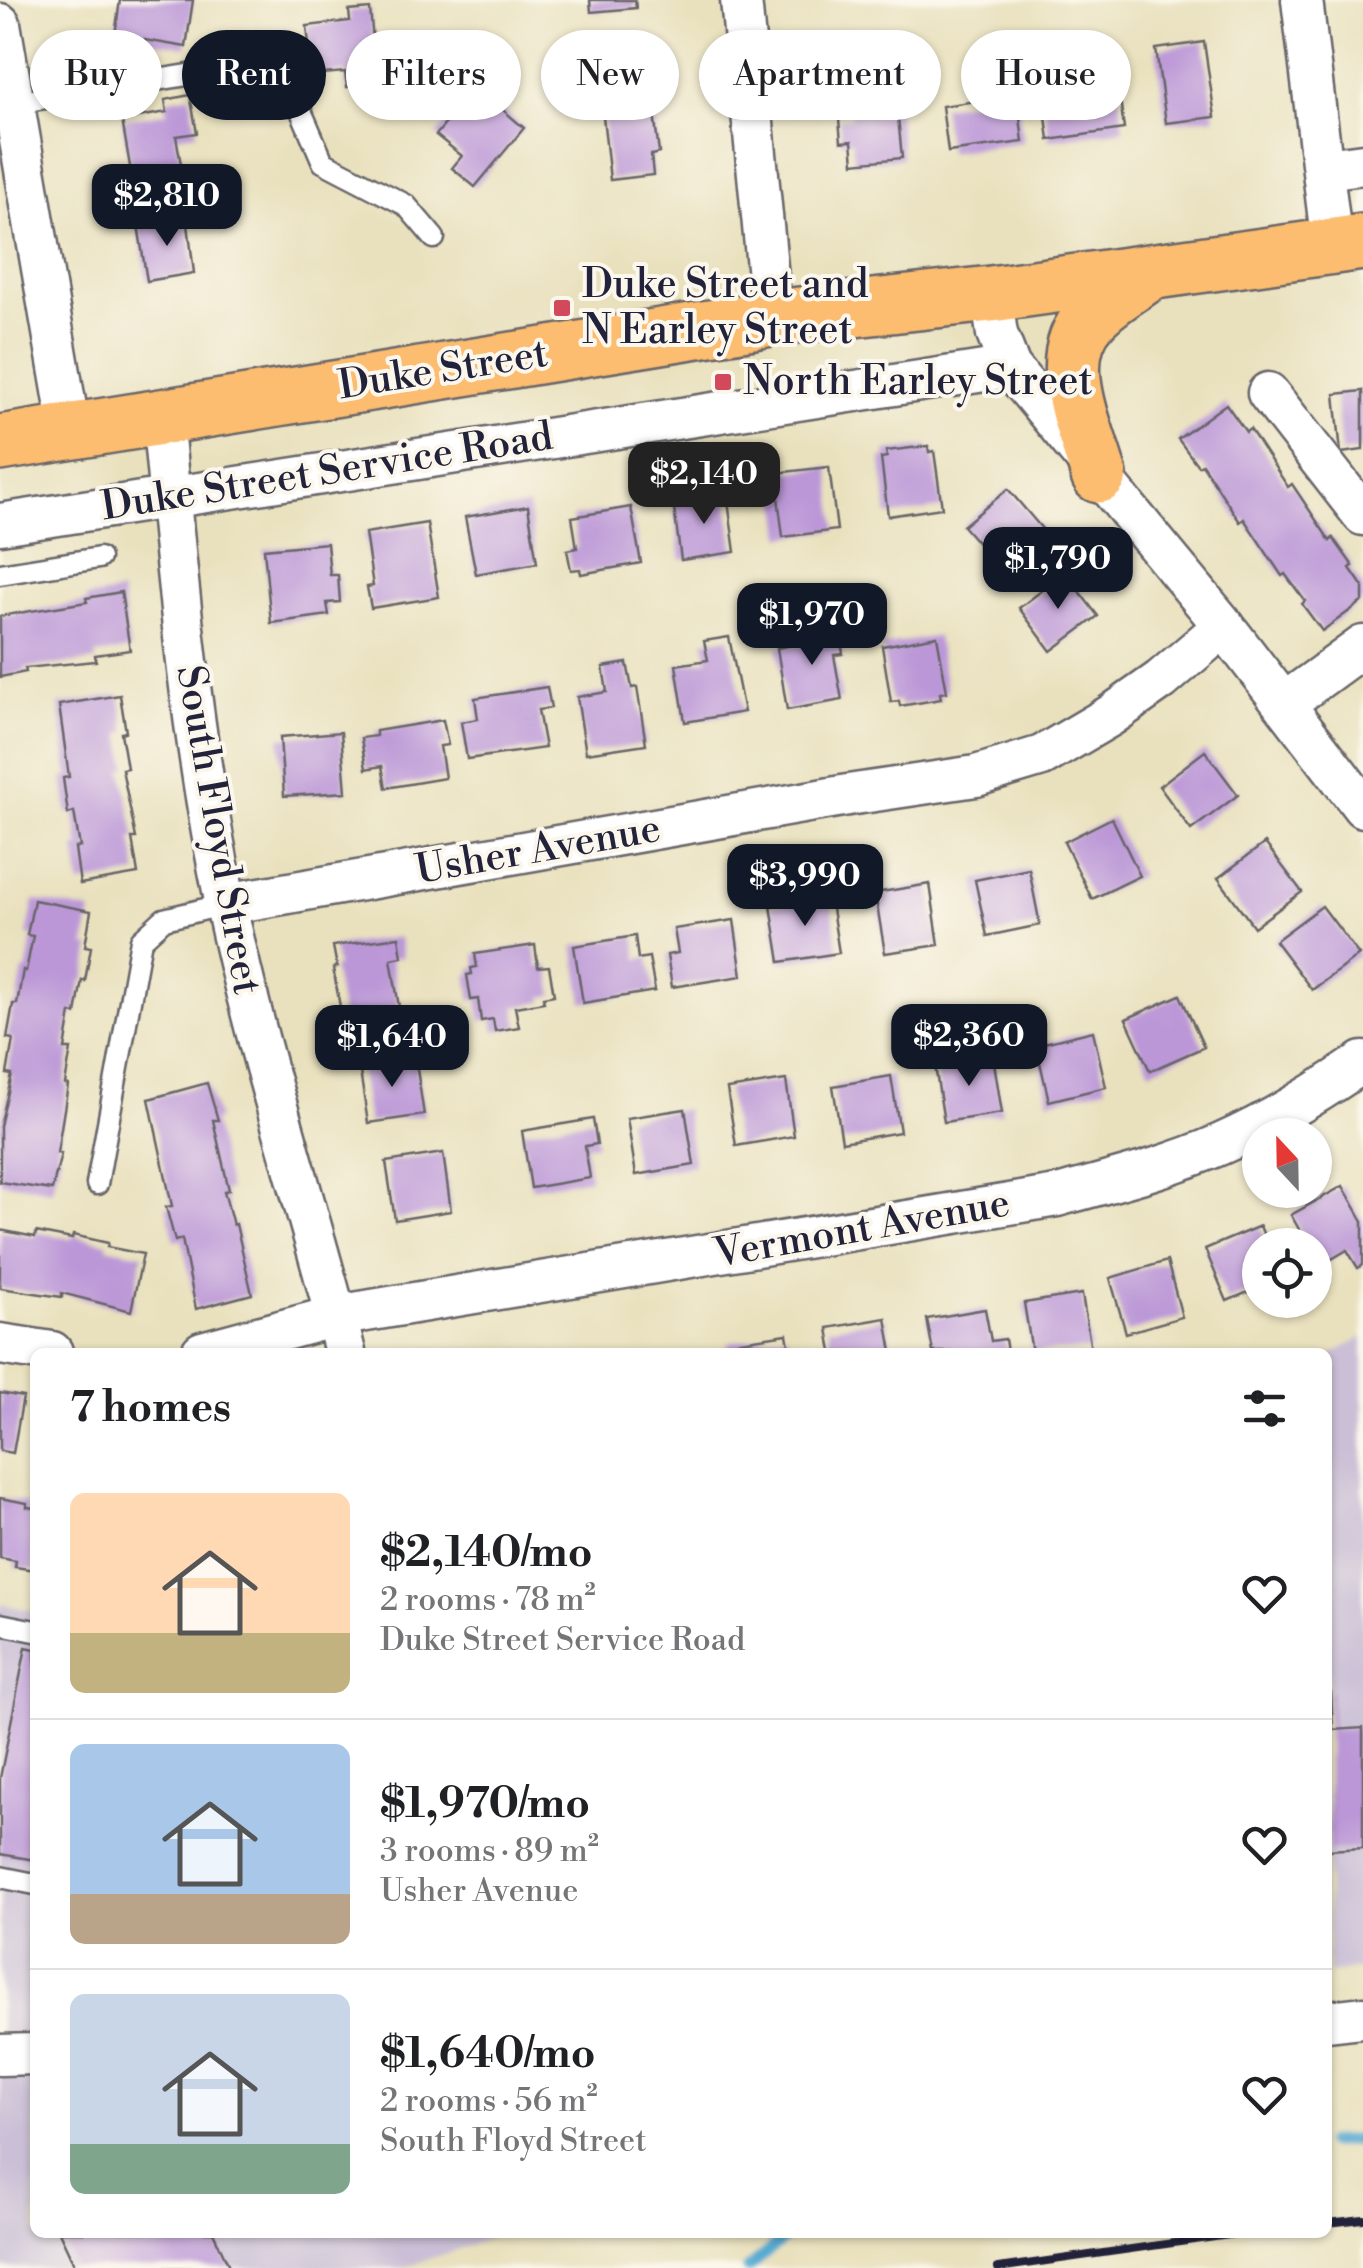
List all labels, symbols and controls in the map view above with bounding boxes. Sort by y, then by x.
chip: Buy [30,30,162,120]
chip: Rent [182,30,326,120]
chip: Filters [346,30,521,120]
chip: New [541,30,679,120]
chip: Apartment [699,30,941,120]
chip: House [961,30,1131,120]
pin: $2,810 [86,164,248,249]
text: $2,810 [114,176,220,216]
place label: Duke Street and N Earley Street [582,260,869,357]
marker: Duke Street and N Earley Street [551,297,573,319]
street label: Duke Street [335,329,551,411]
place label: North Earley Street [743,357,1093,408]
marker: North Earley Street [712,371,734,393]
street label: Duke Street Service Road [98,412,557,532]
pin: $2,140 [623,442,785,527]
text: $2,140 [650,454,758,494]
pin: $1,790 [977,527,1139,612]
text: $1,790 [1005,539,1111,579]
pin: $1,970 [731,583,893,668]
text: $1,970 [759,595,865,635]
street label: South Floyd Street [163,662,272,999]
street label: Usher Avenue [412,804,664,896]
pin: $3,990 [724,844,886,929]
text: $3,990 [749,856,861,896]
pin: $2,360 [888,1004,1050,1089]
pin: $1,640 [311,1005,473,1090]
text: $2,360 [913,1016,1025,1056]
text: $1,640 [337,1017,447,1057]
north arrow [1242,1118,1332,1208]
map controls [1242,1118,1332,1318]
street label: Vermont Avenue [709,1178,1014,1280]
button: locate [1242,1228,1332,1318]
icon: filters [1237,1381,1292,1436]
text: 7 homes [70,1382,231,1435]
text: $2,140/mo [380,1527,593,1580]
icon: home [150,1533,270,1653]
icon: heart [1237,1566,1292,1621]
text: 2 rooms · 78 m² [380,1580,596,1620]
text: Duke Street Service Road [380,1620,745,1660]
text: $1,970/mo [380,1778,590,1831]
icon: home [150,1784,270,1904]
icon: heart [1237,1817,1292,1872]
text: 3 rooms · 89 m² [380,1831,599,1871]
text: Usher Avenue [380,1871,578,1911]
text: $1,640/mo [380,2028,595,2081]
icon: home [150,2034,270,2154]
icon: heart [1237,2067,1292,2122]
text: 2 rooms · 56 m² [380,2081,598,2121]
text: South Floyd Street [380,2121,647,2161]

